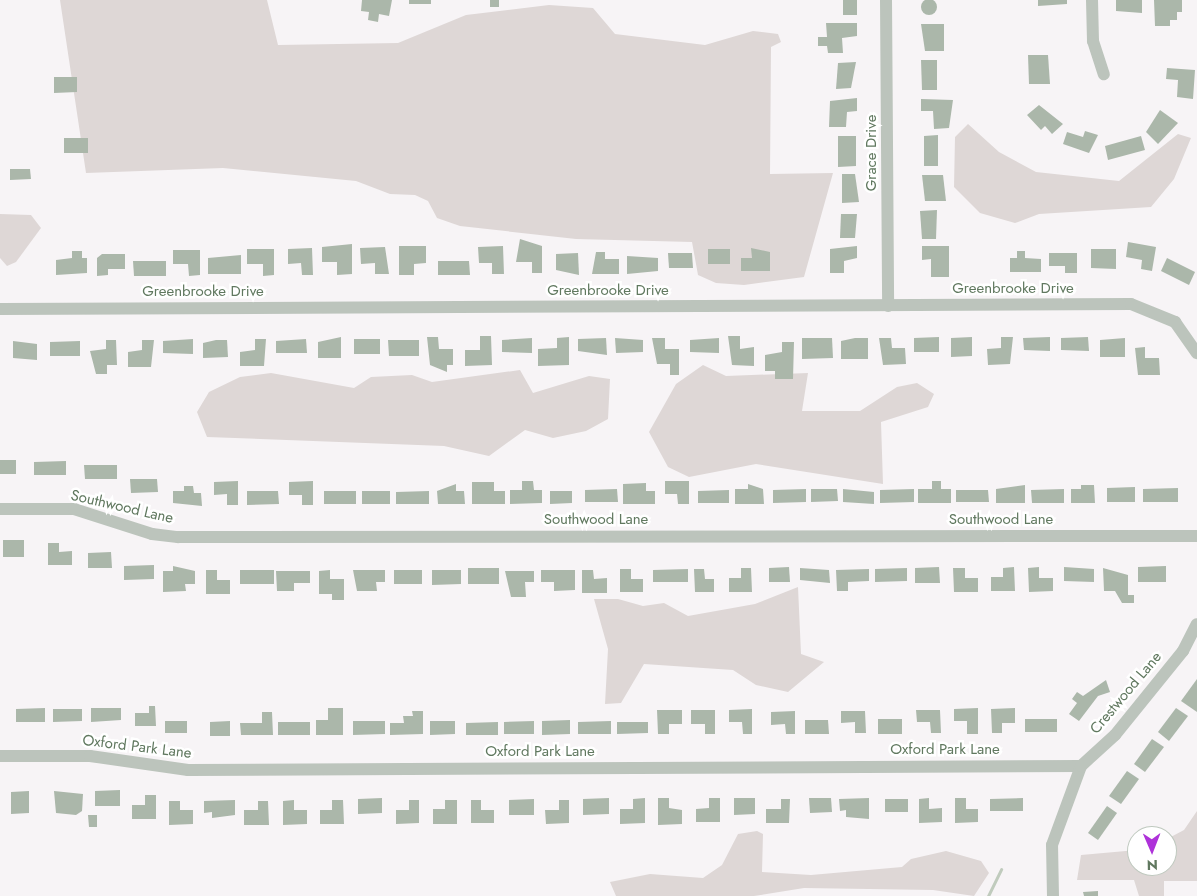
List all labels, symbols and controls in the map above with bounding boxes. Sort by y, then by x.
street label: Grace Drive [863,115,881,191]
street label: Greenbrooke Drive [952,280,1074,298]
street label: Greenbrooke Drive [547,282,669,300]
street label: Greenbrooke Drive [142,283,264,301]
street label: Southwood Lane [69,486,175,528]
street label: Southwood Lane [544,511,648,529]
street label: Southwood Lane [949,511,1053,529]
street label: Crestwood Lane [1086,648,1166,738]
street label: Oxford Park Lane [82,731,192,763]
street label: Oxford Park Lane [890,741,1000,759]
street label: Oxford Park Lane [485,743,595,761]
north arrow [1127,826,1177,876]
text: N [1147,855,1158,875]

